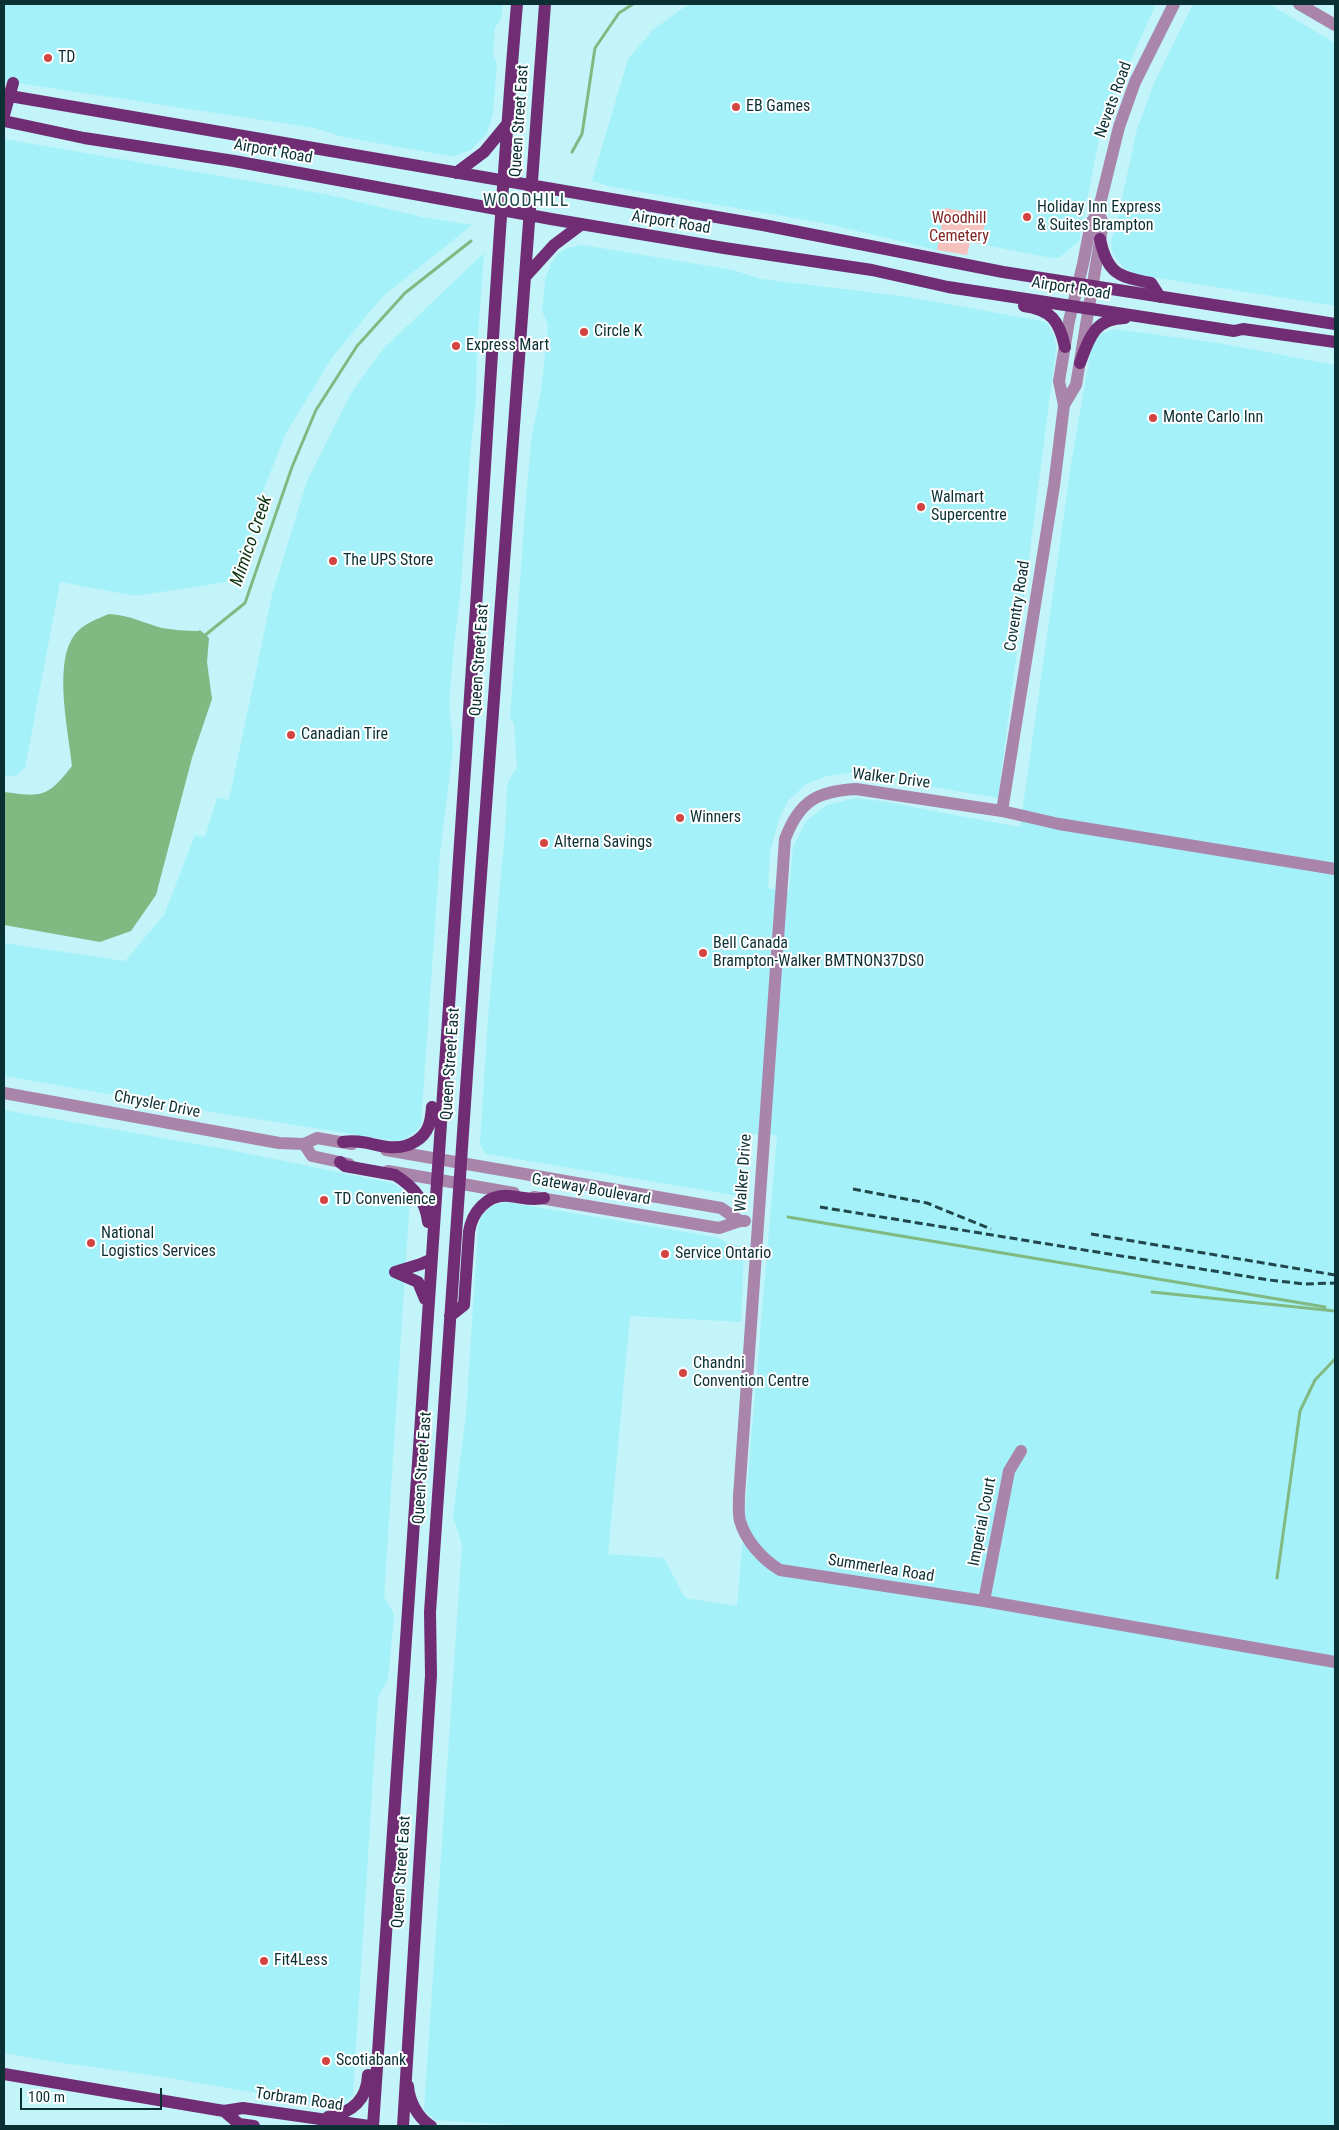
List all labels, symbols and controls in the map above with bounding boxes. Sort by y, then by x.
place label: TD [58,48,75,68]
marker: TD [42,52,54,64]
street label: Nevets Road [1091,59,1137,141]
street label: Queen Street East [506,64,534,178]
place label: EB Games [746,97,810,117]
marker: EB Games [730,101,742,113]
street label: Airport Road [232,136,314,168]
district label: WOODHILL [482,190,570,212]
place label: Holiday Inn Express & Suites Brampton [1037,198,1161,236]
street label: Airport Road [630,207,712,239]
park label: Woodhill Cemetery [929,209,989,247]
marker: Holiday Inn Express & Suites Brampton [1021,211,1033,223]
street label: Airport Road [1030,273,1112,305]
place label: Circle K [594,322,642,342]
marker: Circle K [578,326,590,338]
place label: Express Mart [466,336,549,356]
marker: Express Mart [450,340,462,352]
place label: Monte Carlo Inn [1163,408,1263,428]
marker: Monte Carlo Inn [1147,412,1159,424]
place label: Walmart Supercentre [931,488,1007,526]
water label: Mimico Creek [226,493,278,589]
marker: Walmart Supercentre [915,501,927,513]
place label: The UPS Store [343,551,433,571]
marker: The UPS Store [327,555,339,567]
street label: Coventry Road [1001,559,1035,653]
street label: Queen Street East [466,603,494,717]
place label: Canadian Tire [301,725,388,745]
marker: Canadian Tire [285,729,297,741]
street label: Walker Drive [851,765,931,793]
place label: Winners [690,808,741,828]
marker: Winners [674,812,686,824]
place label: Alterna Savings [554,833,652,853]
marker: Alterna Savings [538,837,550,849]
place label: Bell Canada Brampton-Walker BMTNON37DS0 [713,934,924,972]
marker: Bell Canada Brampton-Walker BMTNON37DS0 [697,947,709,959]
street label: Queen Street East [437,1007,465,1121]
street label: Chrysler Drive [112,1087,202,1123]
street label: Walker Drive [732,1133,756,1213]
street label: Gateway Boulevard [530,1170,652,1210]
place label: TD Convenience [334,1190,436,1210]
marker: TD Convenience [318,1194,330,1206]
place label: National Logistics Services [101,1224,216,1262]
marker: National Logistics Services [85,1237,97,1249]
place label: Service Ontario [675,1244,771,1264]
marker: Service Ontario [659,1248,671,1260]
place label: Chandni Convention Centre [693,1354,809,1392]
marker: Chandni Convention Centre [677,1367,689,1379]
street label: Queen Street East [409,1411,437,1525]
street label: Imperial Court [965,1476,1001,1568]
street label: Summerlea Road [827,1551,935,1587]
street label: Queen Street East [388,1815,416,1929]
place label: Fit4Less [274,1951,328,1971]
marker: Fit4Less [258,1955,270,1967]
place label: Scotiabank [336,2051,406,2071]
marker: Scotiabank [320,2055,332,2067]
scale bar [22,2078,165,2110]
street label: Torbram Road [254,2084,344,2116]
text: 100 m [28,2088,65,2106]

